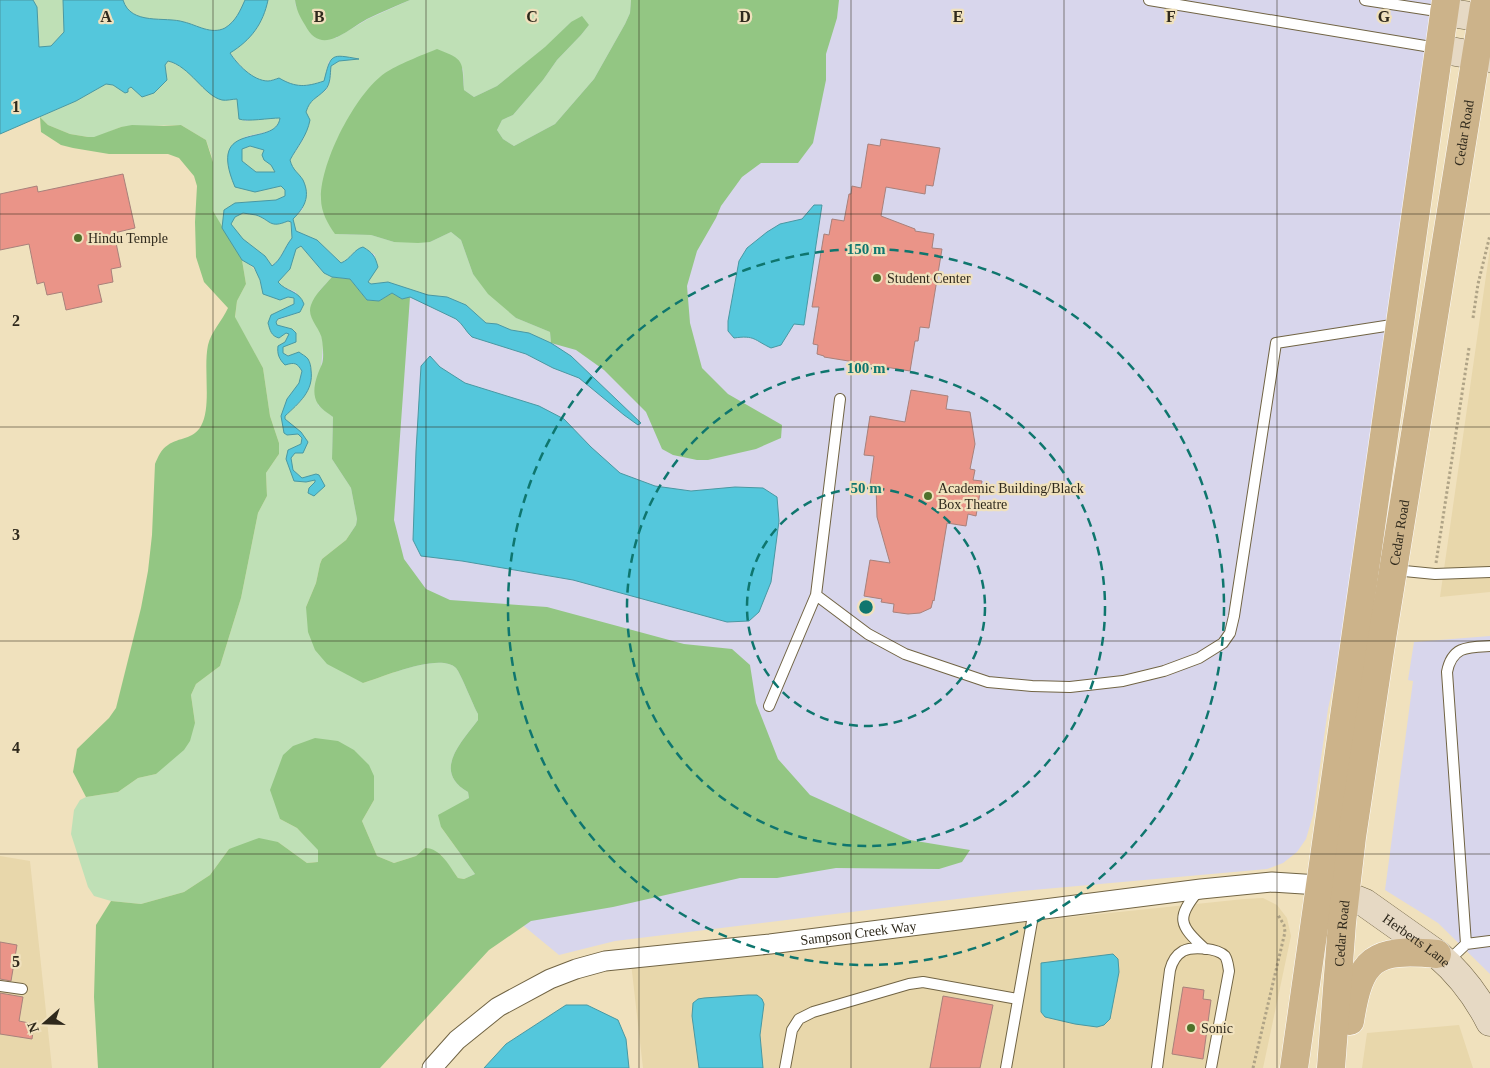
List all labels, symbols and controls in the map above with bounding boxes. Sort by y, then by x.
text: A [100,8,112,25]
text: B [314,8,325,25]
text: C [526,8,538,25]
text: D [739,8,751,25]
text: E [953,8,963,25]
text: F [1166,8,1176,25]
text: G [1378,8,1391,25]
text: 1 [12,98,20,115]
street label: Cedar Road [1451,99,1476,167]
place label: Hindu Temple [88,231,168,246]
marker: Hindu Temple [72,232,84,244]
text: 150 m [847,241,886,257]
place label: Student Center [887,271,971,286]
marker: Student Center [871,272,883,284]
text: 2 [12,312,20,329]
text: 100 m [847,360,886,376]
text: 50 m [850,480,882,496]
place label: Academic Building/Black Box Theatre [938,481,1084,512]
marker: Academic Building/Black Box Theatre [922,490,934,502]
street label: Cedar Road [1386,499,1412,567]
text: 3 [12,526,20,543]
centre of rings [857,598,875,616]
text: 4 [12,739,20,756]
street label: Cedar Road [1331,899,1352,967]
street label: Herberts Lane [1380,911,1453,970]
street label: Sampson Creek Way [799,918,917,948]
text: 5 [12,953,20,970]
north arrow [20,998,70,1048]
text: N [24,1020,42,1035]
place label: Sonic [1201,1021,1233,1036]
marker: Sonic [1185,1022,1197,1034]

